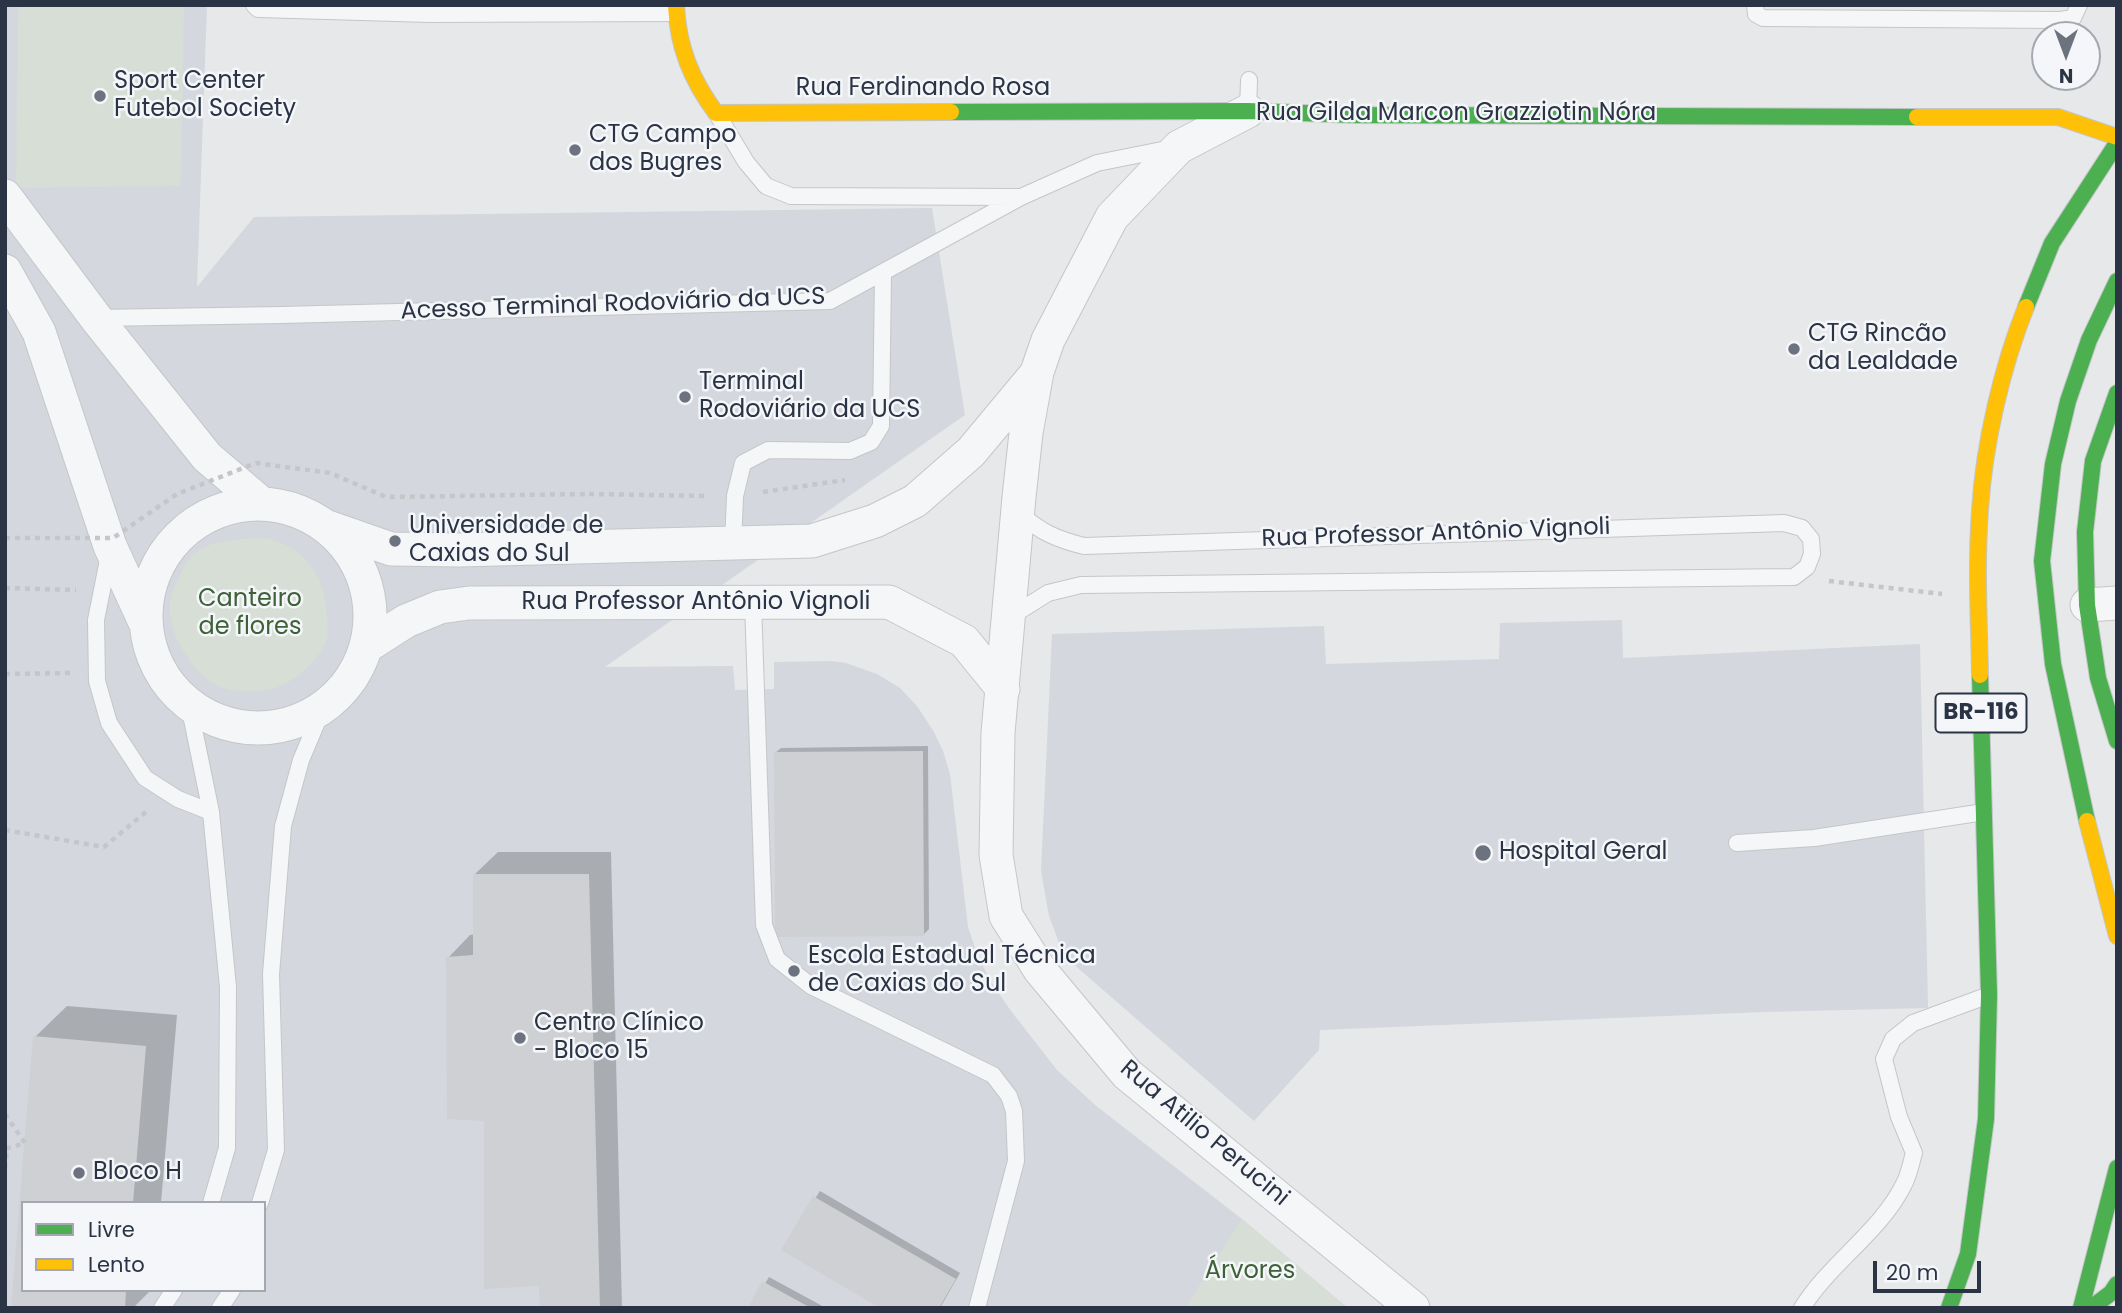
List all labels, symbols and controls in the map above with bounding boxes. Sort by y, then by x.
north arrow [2031,21,2101,91]
text: N [2059,62,2073,89]
place label: Sport Center Futebol Society [114,68,296,124]
street label: Rua Ferdinando Rosa [796,75,1050,103]
marker: Sport Center Futebol Society [92,88,108,104]
street label: Rua Gilda Marcon Grazziotin Nóra [1256,100,1656,128]
place label: CTG Campo dos Bugres [589,122,737,178]
marker: CTG Campo dos Bugres [567,142,583,158]
street label: Acesso Terminal Rodoviário da UCS [400,283,826,327]
place label: CTG Rincão da Lealdade [1808,321,1958,377]
marker: CTG Rincão da Lealdade [1786,341,1802,357]
place label: Terminal Rodoviário da UCS [699,369,920,425]
marker: Terminal Rodoviário da UCS [677,389,693,405]
place label: Universidade de Caxias do Sul [409,513,603,569]
street label: Rua Professor Antônio Vignoli [1261,514,1611,554]
marker: Universidade de Caxias do Sul [387,533,403,549]
park label: Canteiro de flores [198,586,302,642]
street label: Rua Professor Antônio Vignoli [522,589,870,617]
road number: BR-116 [1936,694,2026,733]
place label: Hospital Geral [1499,839,1668,867]
marker: Hospital Geral [1473,843,1493,863]
place label: Escola Estadual Técnica de Caxias do Sul [808,943,1096,999]
marker: Escola Estadual Técnica de Caxias do Sul [786,963,802,979]
place label: Centro Clínico - Bloco 15 [534,1010,704,1066]
marker: Centro Clínico - Bloco 15 [512,1030,528,1046]
street label: Rua Atilio Perucini [1114,1055,1294,1213]
place label: Bloco H [93,1159,182,1187]
marker: Bloco H [71,1165,87,1181]
legend [21,1201,266,1292]
text: Livre [88,1215,135,1244]
scale bar [1877,1246,1986,1290]
text: Lento [88,1250,145,1279]
park label: Árvores [1205,1258,1295,1286]
text: 20 m [1886,1258,1939,1287]

